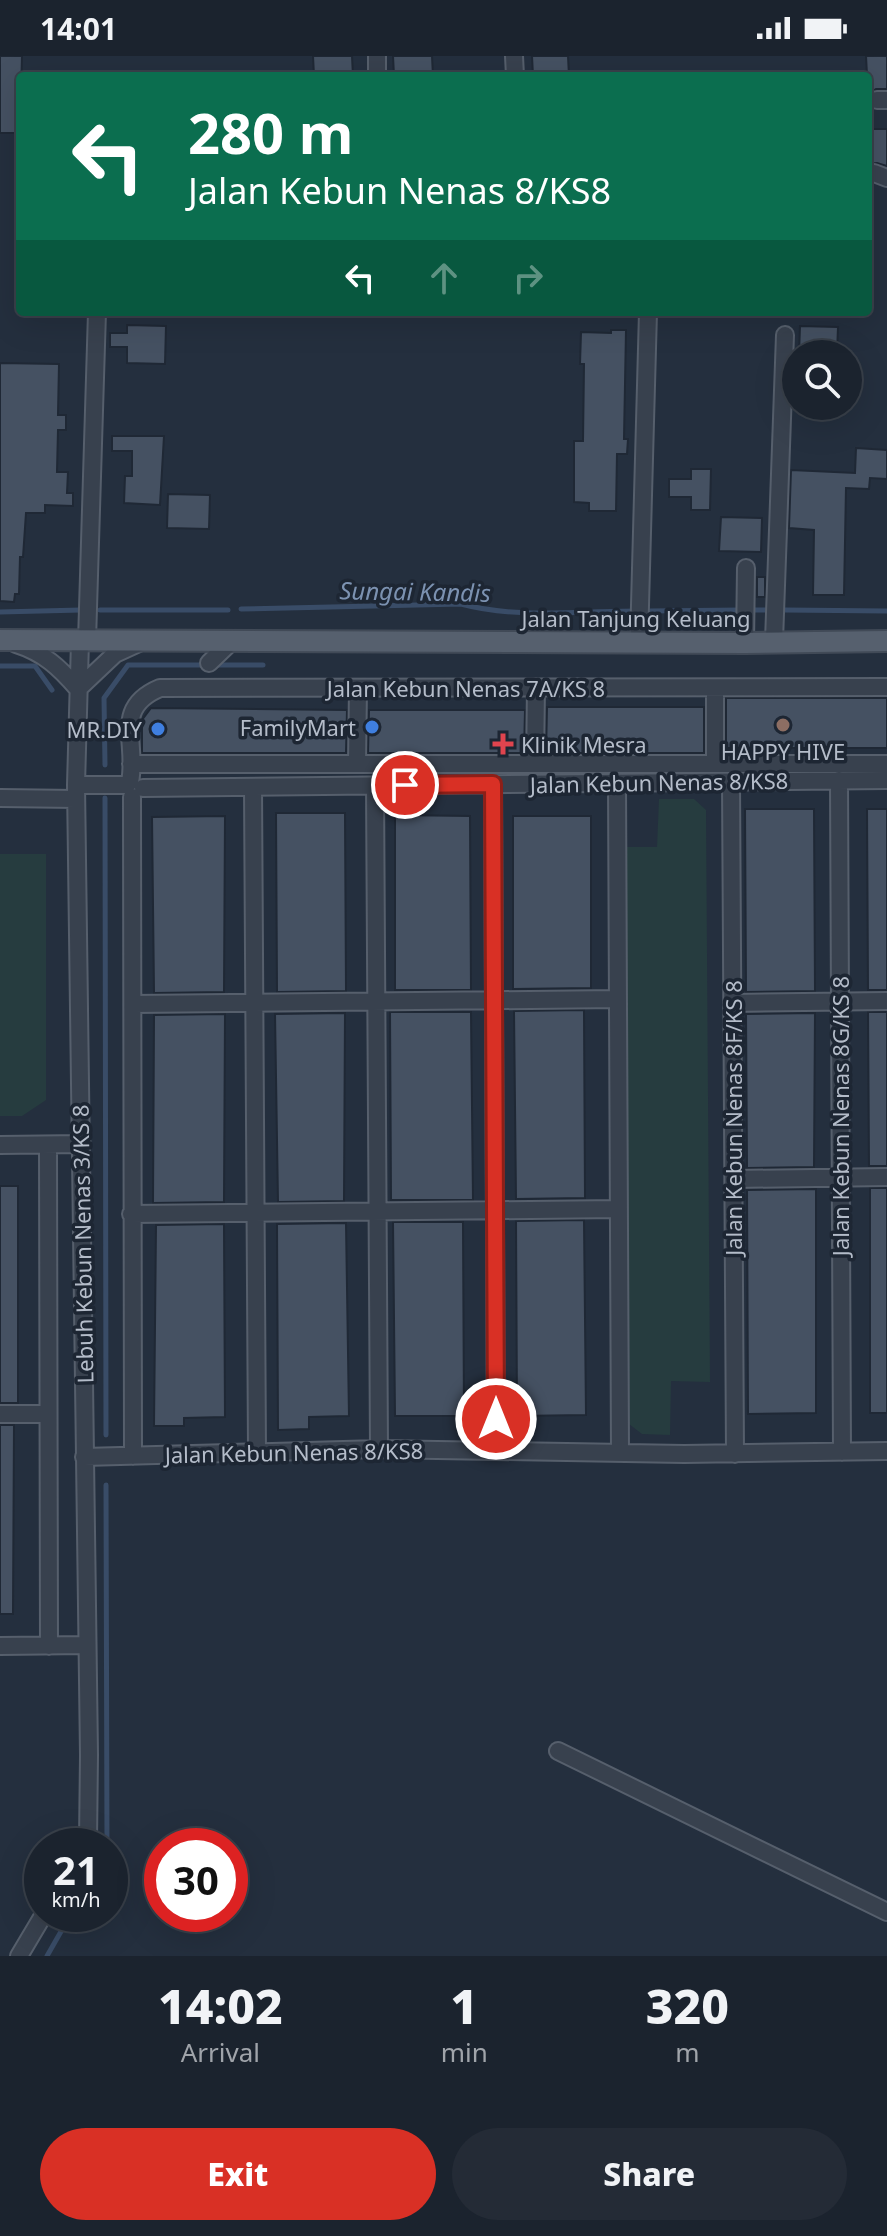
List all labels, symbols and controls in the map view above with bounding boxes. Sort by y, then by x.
text: 14:01 [40,8,117,49]
text: 280 m [188,94,353,170]
icon: left [56,104,160,208]
text: Jalan Kebun Nenas 8/KS8 [188,166,611,215]
icon: left [338,256,382,300]
icon: ahead [422,256,466,300]
icon: right [506,256,550,300]
map controls [782,340,862,420]
button: search [782,340,862,420]
water label: Sungai Kandis [339,573,491,609]
street label: Jalan Tanjung Keluang [520,603,750,633]
street label: Jalan Kebun Nenas 7A/KS 8 [325,673,605,703]
place label: FamilyMart [240,712,356,742]
place label: MR.DIY [66,714,143,744]
marker: HAPPY HIVE [774,716,792,734]
marker: FamilyMart [363,718,381,736]
marker: MR.DIY [149,720,167,738]
place label: Klinik Mesra [521,729,647,759]
marker: Klinik Mesra [492,733,514,755]
place label: HAPPY HIVE [721,736,845,766]
pin [371,751,439,819]
icon: arrive [383,763,427,807]
street label: Jalan Kebun Nenas 8/KS8 [527,765,789,799]
street label: Jalan Kebun Nenas 8G/KS 8 [825,976,855,1258]
street label: Jalan Kebun Nenas 8F/KS 8 [718,980,748,1258]
street label: Lebuh Kebun Nenas 3/KS 8 [65,1104,99,1384]
position arrow [454,1377,538,1461]
street label: Jalan Kebun Nenas 8/KS8 [162,1435,424,1469]
speed limit sign: 30 [144,1828,248,1932]
text: 21 [53,1842,99,1897]
text: km/h [51,1886,101,1913]
text: 14:02 [158,1973,283,2038]
text: 1 [450,1973,478,2038]
text: 320 [646,1973,729,2038]
text: Arrival [181,2034,260,2070]
text: min [441,2034,488,2070]
text: m [675,2034,700,2070]
button: Exit [40,2128,436,2220]
button: Share [452,2128,847,2220]

